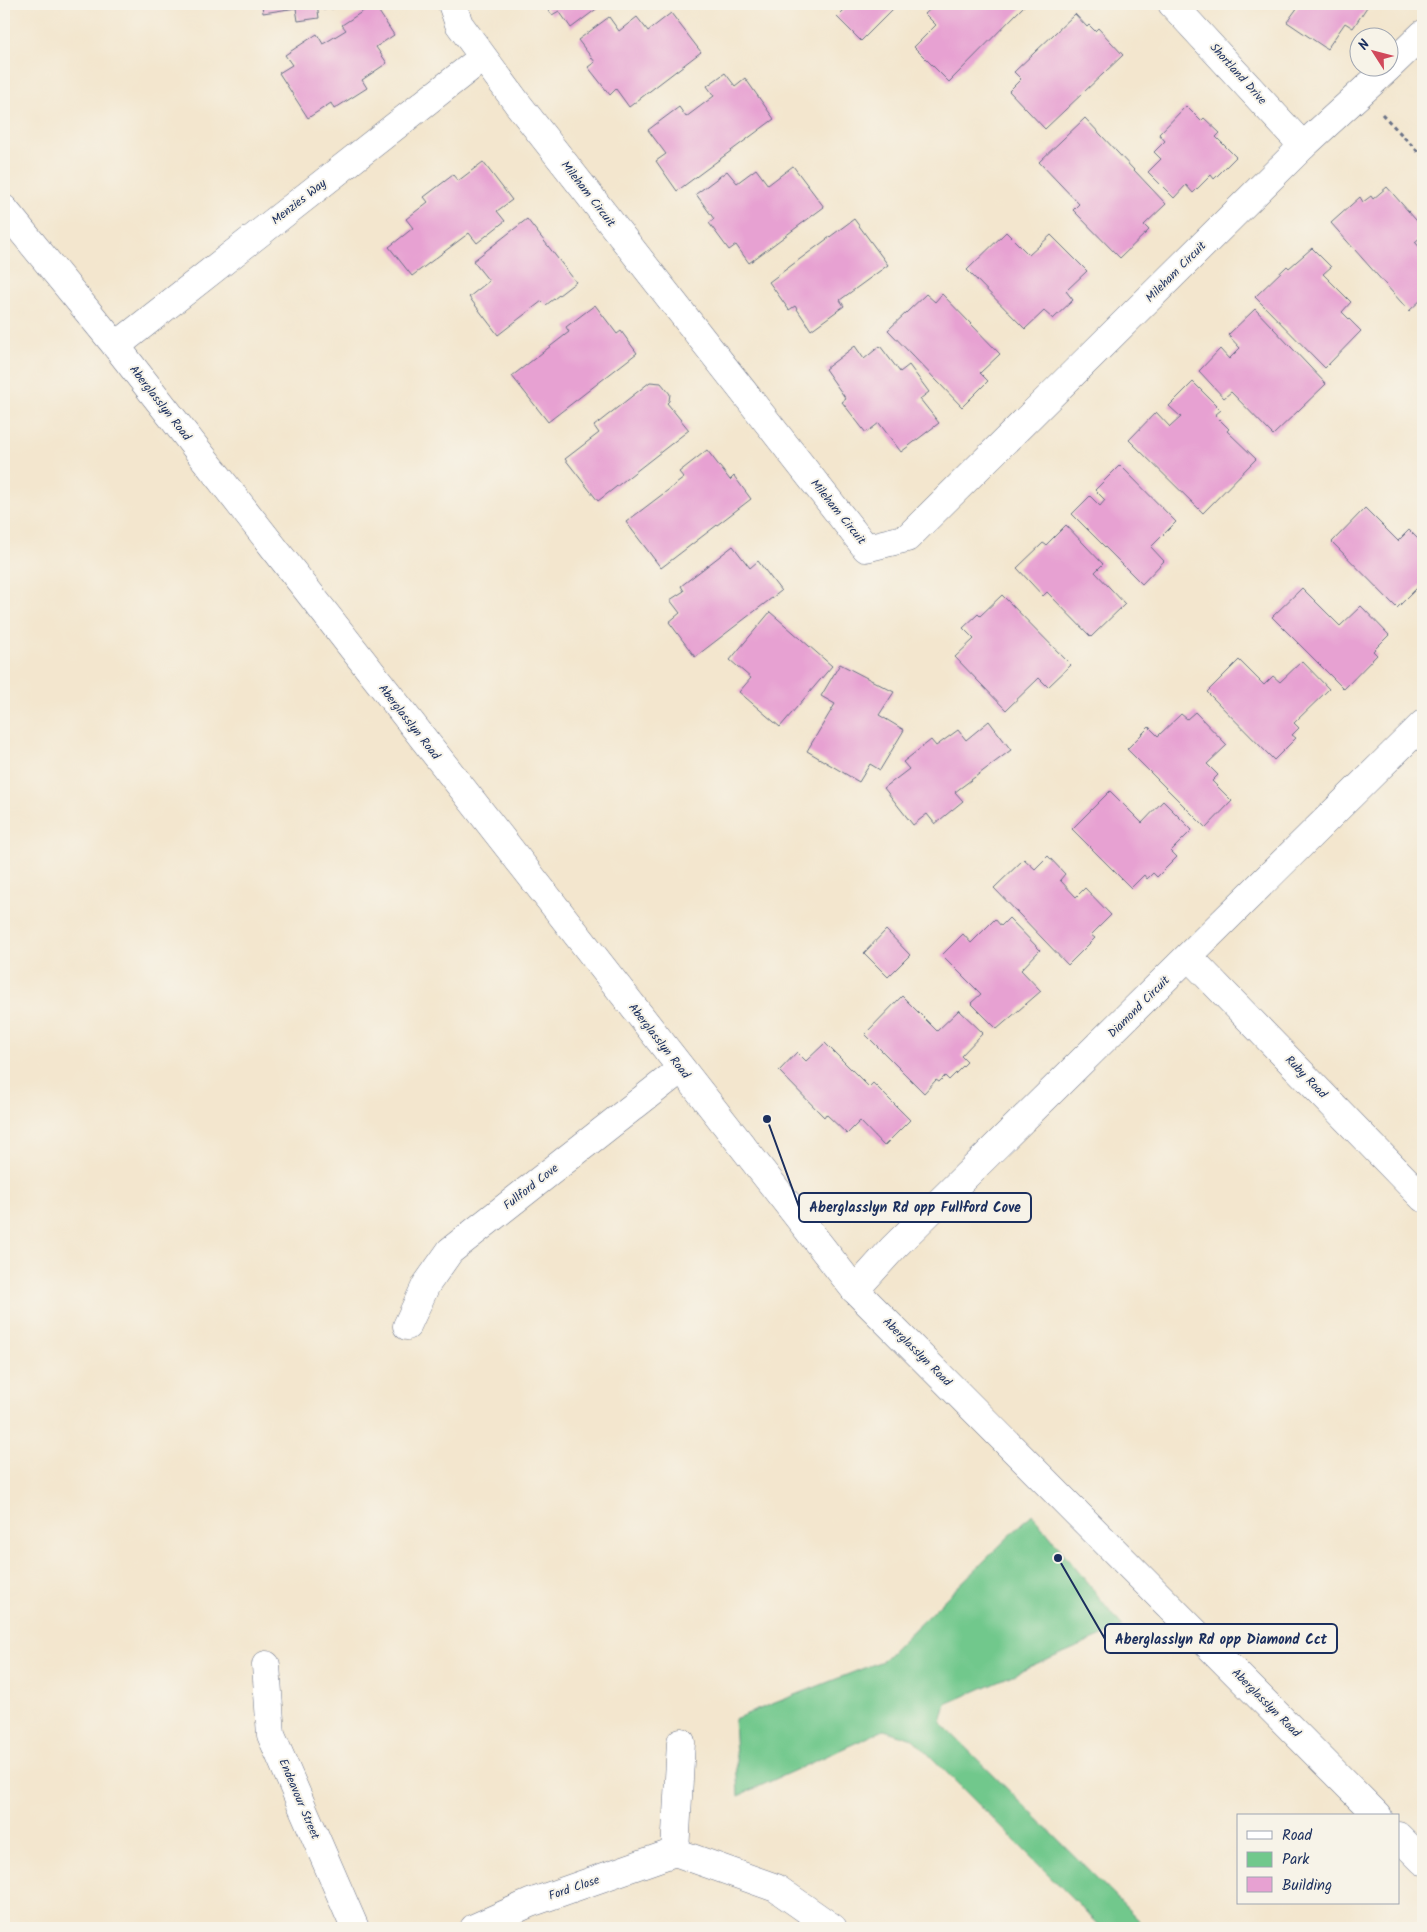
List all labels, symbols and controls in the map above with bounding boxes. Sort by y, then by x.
north arrow [1350,28,1400,78]
text: N [1353,35,1376,55]
street label: Shortland Drive [1205,39,1271,110]
street label: Mileham Circuit [556,157,620,232]
street label: Menzies Way [267,174,331,230]
street label: Mileham Circuit [1141,237,1211,307]
street label: Aberglasslyn Road [124,361,196,446]
street label: Mileham Circuit [806,475,871,549]
street label: Aberglasslyn Road [373,680,445,765]
street label: Diamond Circuit [1104,971,1175,1042]
street label: Aberglasslyn Road [623,999,695,1084]
street label: Ruby Road [1281,1051,1332,1104]
street label: Fullford Cove [499,1159,563,1215]
callout: Aberglasslyn Rd opp Fullford Cove [799,1193,1031,1222]
text: Aberglasslyn Rd opp Fullford Cove [809,1197,1021,1219]
street label: Aberglasslyn Road [878,1313,957,1392]
callout: Aberglasslyn Rd opp Diamond Cct [1105,1624,1337,1653]
text: Aberglasslyn Rd opp Diamond Cct [1115,1629,1328,1651]
street label: Aberglasslyn Road [1227,1664,1306,1743]
street label: Endeavour Street [273,1756,325,1843]
legend [1237,1814,1400,1904]
text: Road [1282,1824,1313,1848]
text: Park [1282,1848,1310,1872]
street label: Ford Close [546,1870,603,1906]
text: Building [1282,1874,1332,1898]

